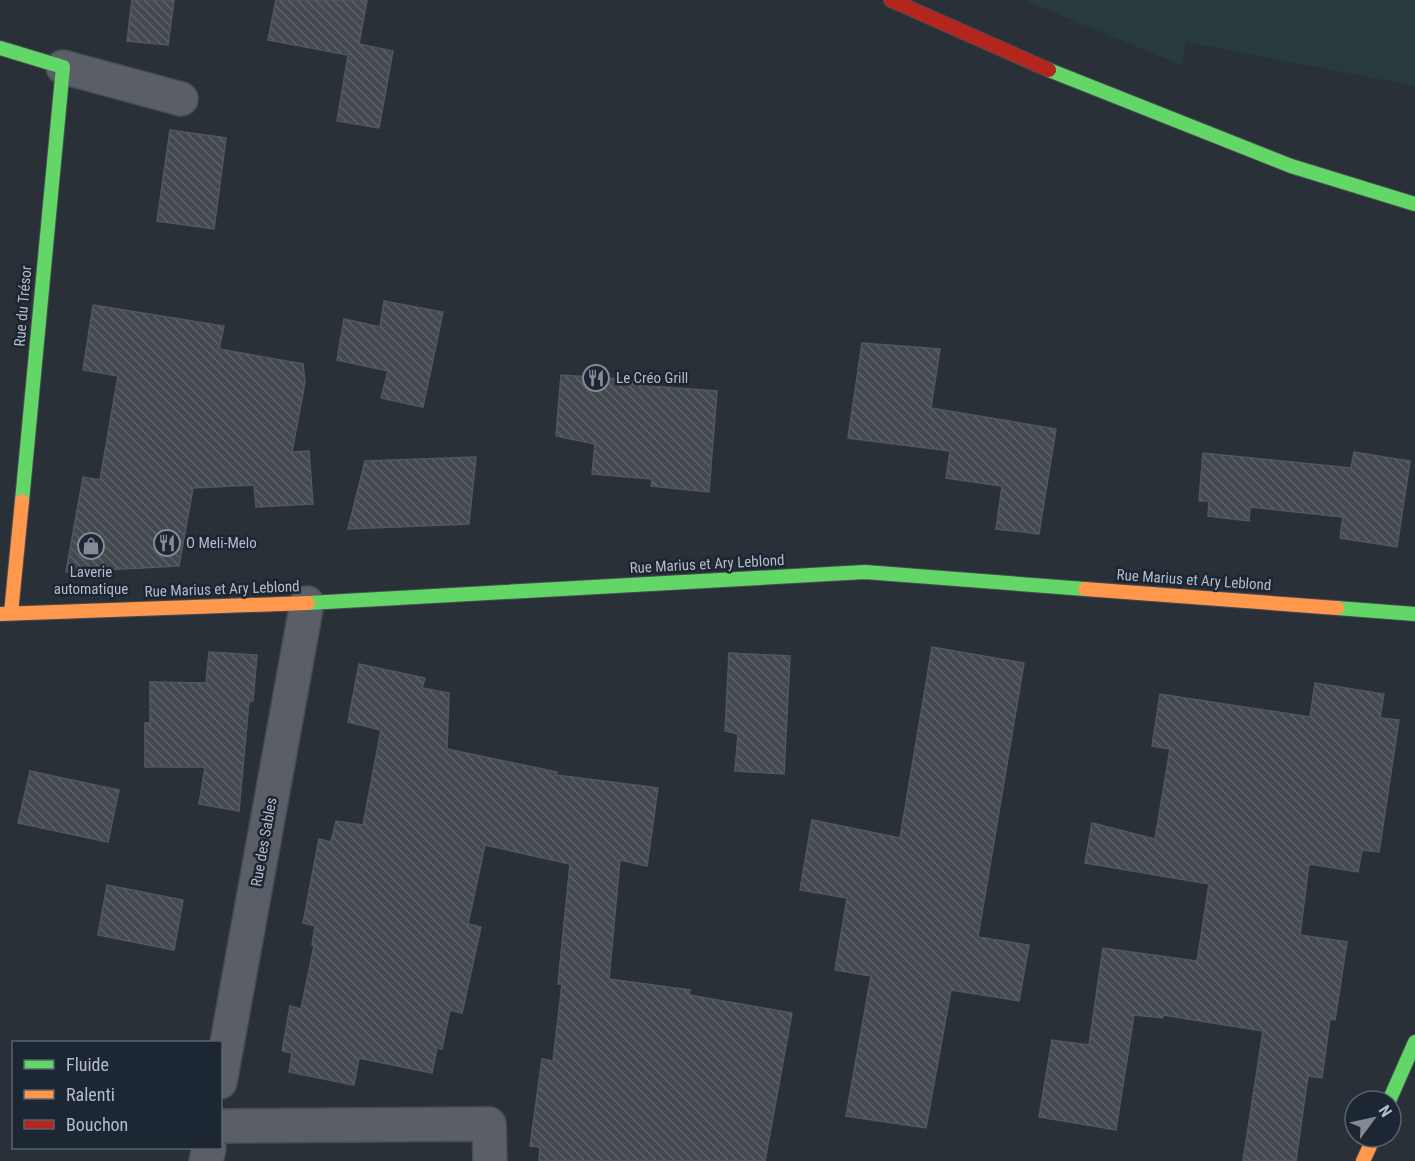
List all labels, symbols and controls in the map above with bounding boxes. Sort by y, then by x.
street label: Rue du Trésor [10,264,36,347]
restaurant icon: Le Créo Grill [581,363,611,393]
place label: Le Créo Grill [616,369,688,387]
restaurant icon: O Meli-Melo [152,528,182,558]
shop icon: Laverie automatique [76,531,106,561]
place label: O Meli-Melo [186,534,257,552]
street label: Rue Marius et Ary Leblond [629,551,785,577]
place label: Laverie automatique [54,563,128,598]
street label: Rue Marius et Ary Leblond [1116,566,1272,594]
street label: Rue Marius et Ary Leblond [144,577,300,601]
street label: Rue des Sables [247,796,281,888]
legend [12,1041,222,1149]
text: Fluide [66,1054,109,1075]
text: Ralenti [66,1084,115,1105]
north arrow [1343,1089,1403,1149]
text: N [1375,1102,1396,1120]
text: Bouchon [66,1114,128,1135]

